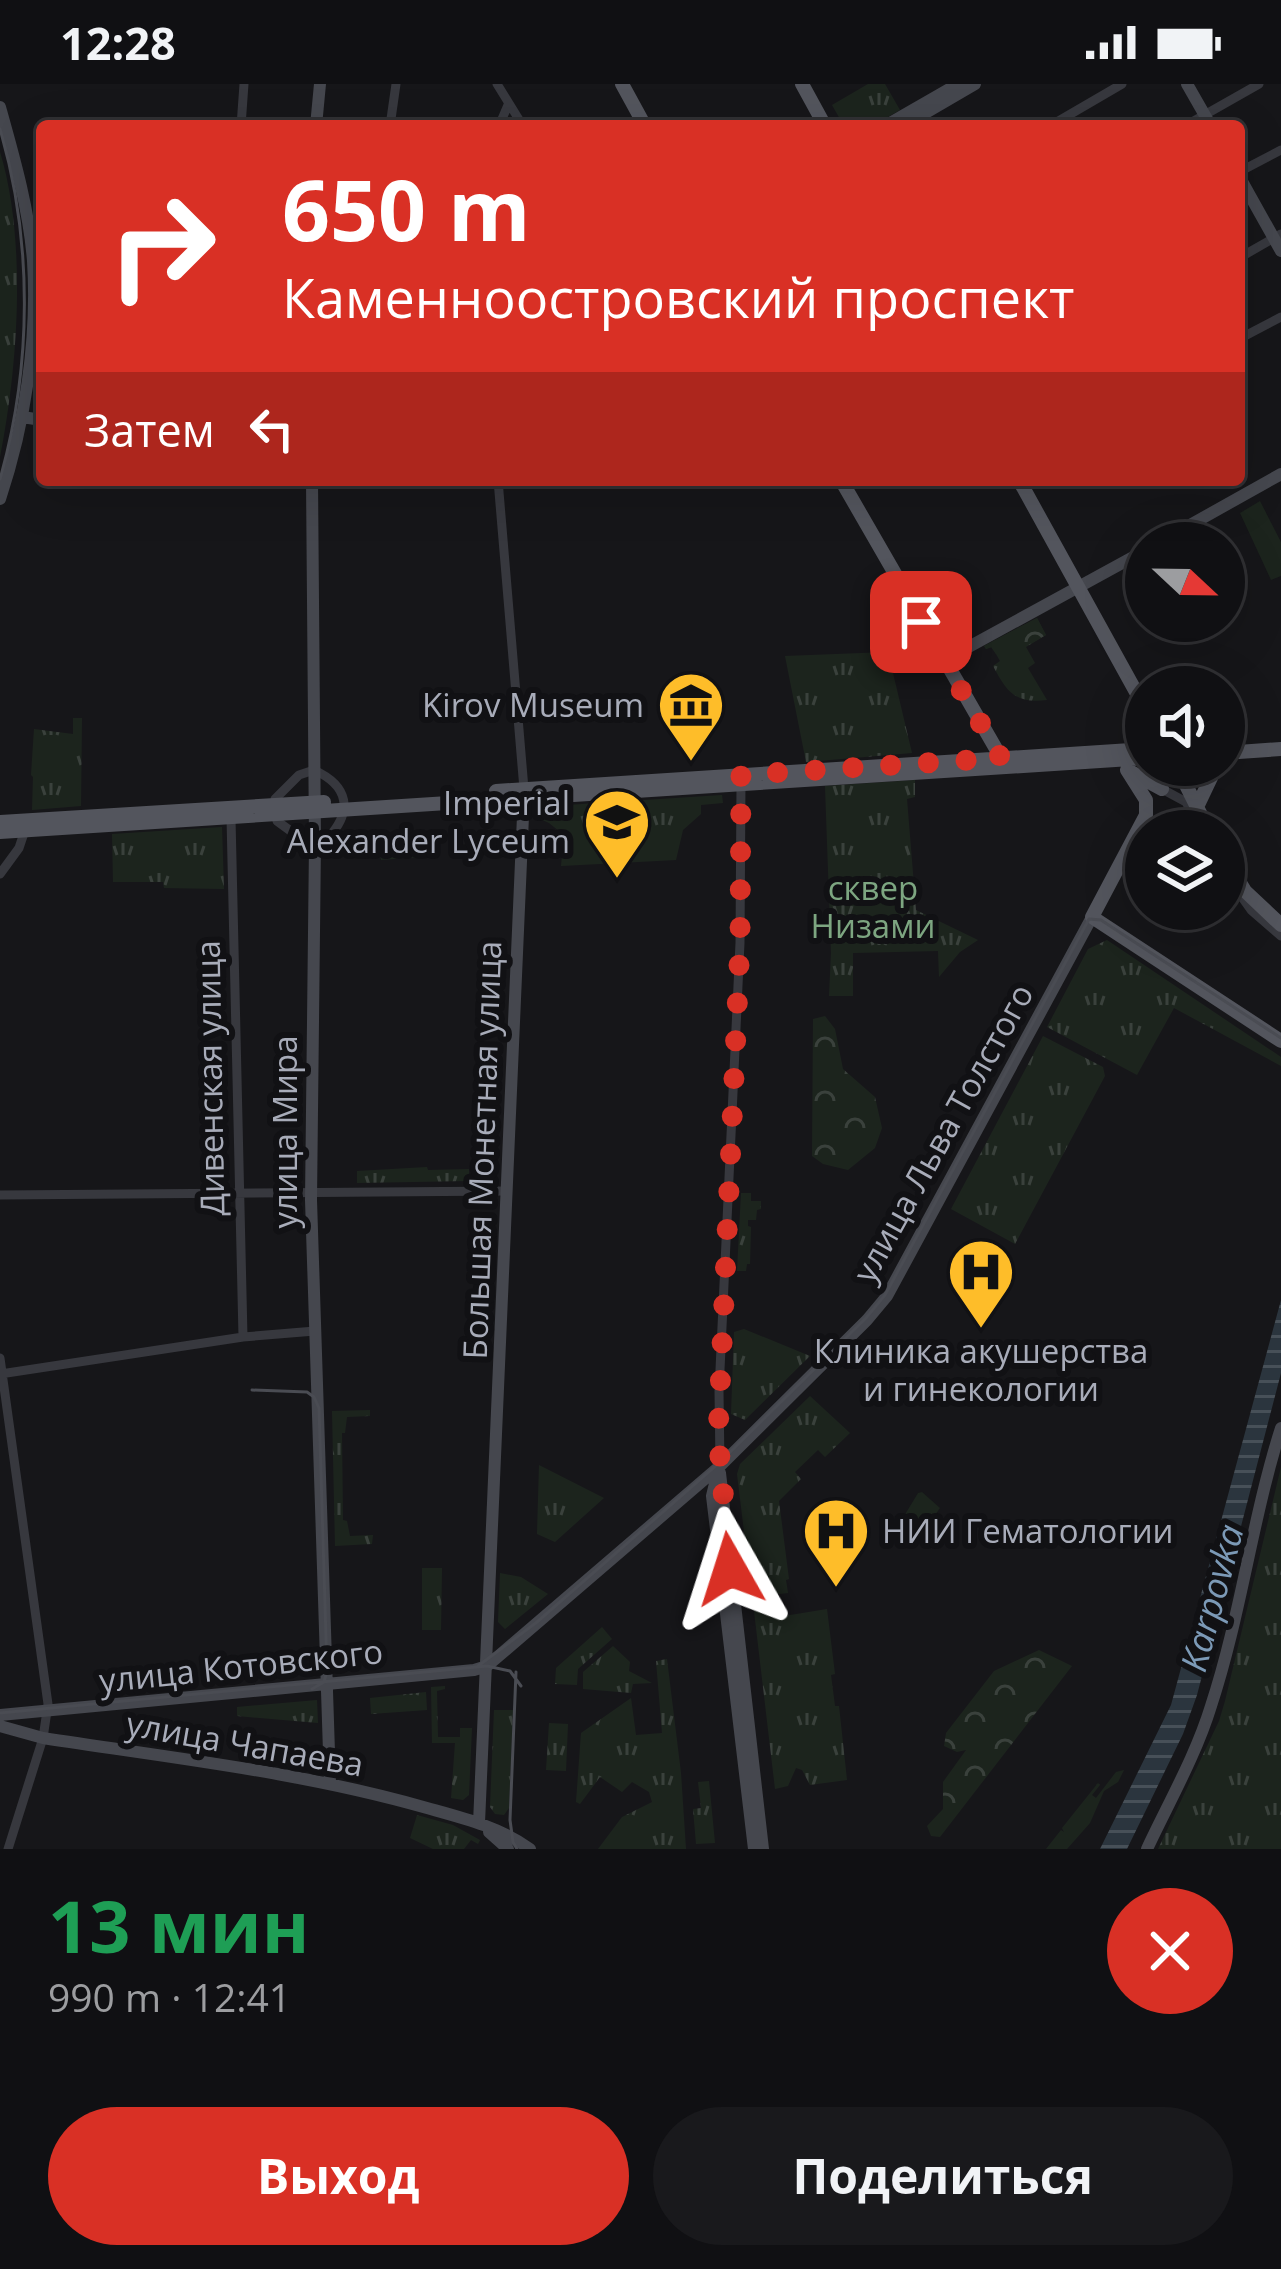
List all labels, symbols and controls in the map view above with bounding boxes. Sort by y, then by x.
text: 12:28 [60,12,176,73]
text: 650 m [282,151,530,266]
icon: right [84,168,240,324]
text: Каменноостровский проспект [282,260,1074,334]
icon: left [239,396,305,462]
text: Затем [84,399,215,460]
north arrow [1125,522,1245,642]
map controls [1125,522,1245,930]
pin [870,571,972,673]
icon: arrive [888,589,954,655]
button: sound [1125,666,1245,786]
museum icon: Kirov Museum [656,670,726,764]
place label: Kirov Museum [422,682,644,727]
place label: Imperial Alexander Lyceum [287,780,570,863]
school or university icon: Imperial Alexander Lyceum [582,787,652,881]
button: layers [1125,810,1245,930]
park label: сквер Низами [811,865,935,948]
street label: Дивенская улица [185,940,234,1216]
street label: Большая Монетная улица [452,940,511,1360]
street label: улица Льва Толстого [842,975,1043,1290]
street label: улица Мира [262,1035,307,1229]
hospital icon: Клиника акушерства и гинекологии [946,1237,1016,1331]
place label: Клиника акушерства и гинекологии [814,1328,1148,1411]
hospital icon: НИИ Гематологии [801,1496,871,1590]
position arrow [667,1506,793,1632]
place label: НИИ Гематологии [882,1508,1174,1553]
water label: Karpovka [1168,1519,1255,1677]
street label: улица Котовского [97,1628,385,1703]
street label: улица Чапаева [123,1701,367,1786]
text: 13 мин [48,1876,309,1974]
button: close [1107,1888,1233,2014]
text: 990 m · 12:41 [48,1970,291,2023]
button: Выход [48,2107,629,2245]
button: Поделиться [653,2107,1233,2245]

